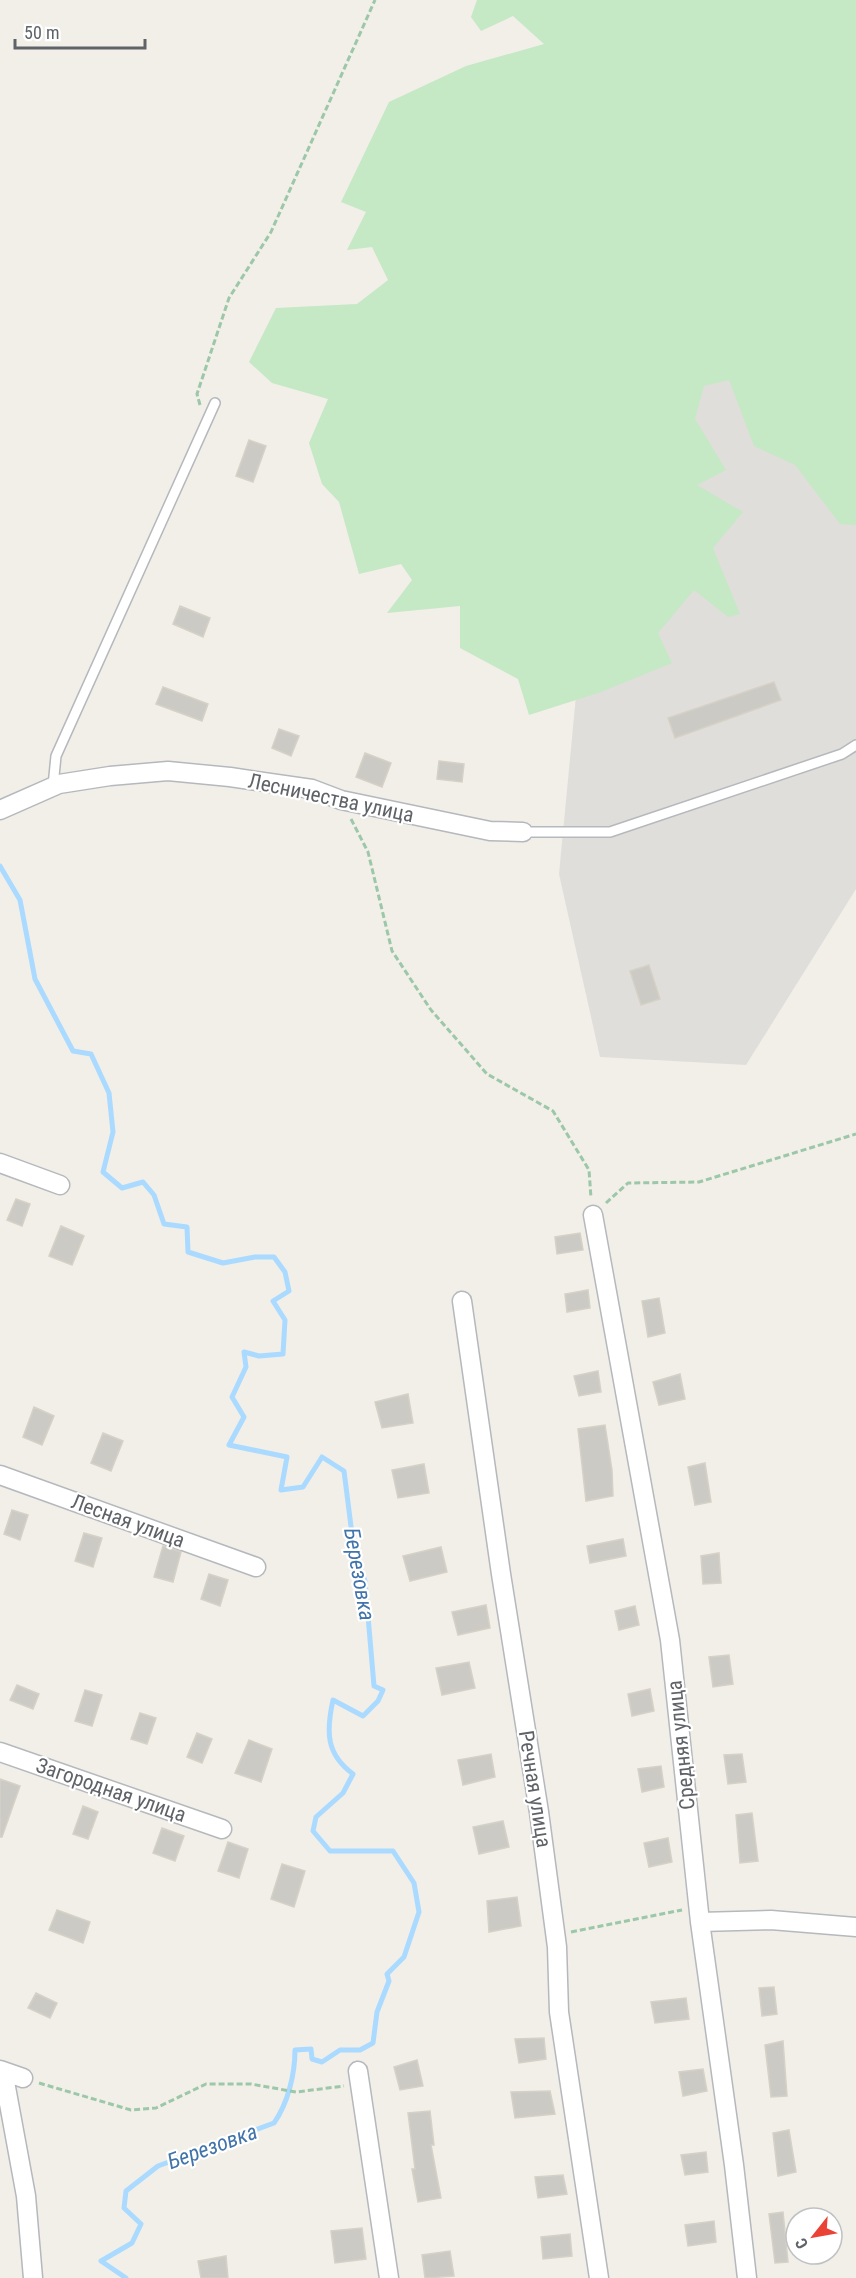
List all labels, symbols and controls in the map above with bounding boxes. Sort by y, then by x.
scale bar [15,12,146,50]
text: 50 m [24,22,59,43]
street label: Лесничества улица [246,769,416,827]
street label: Лесная улица [68,1489,188,1553]
water label: Березовка [339,1526,380,1622]
street label: Средняя улица [662,1679,700,1811]
street label: Речная улица [514,1729,556,1849]
street label: Загородная улица [33,1753,189,1827]
water label: Березовка [164,2119,261,2174]
north arrow [784,2206,844,2266]
text: С [791,2235,812,2252]

